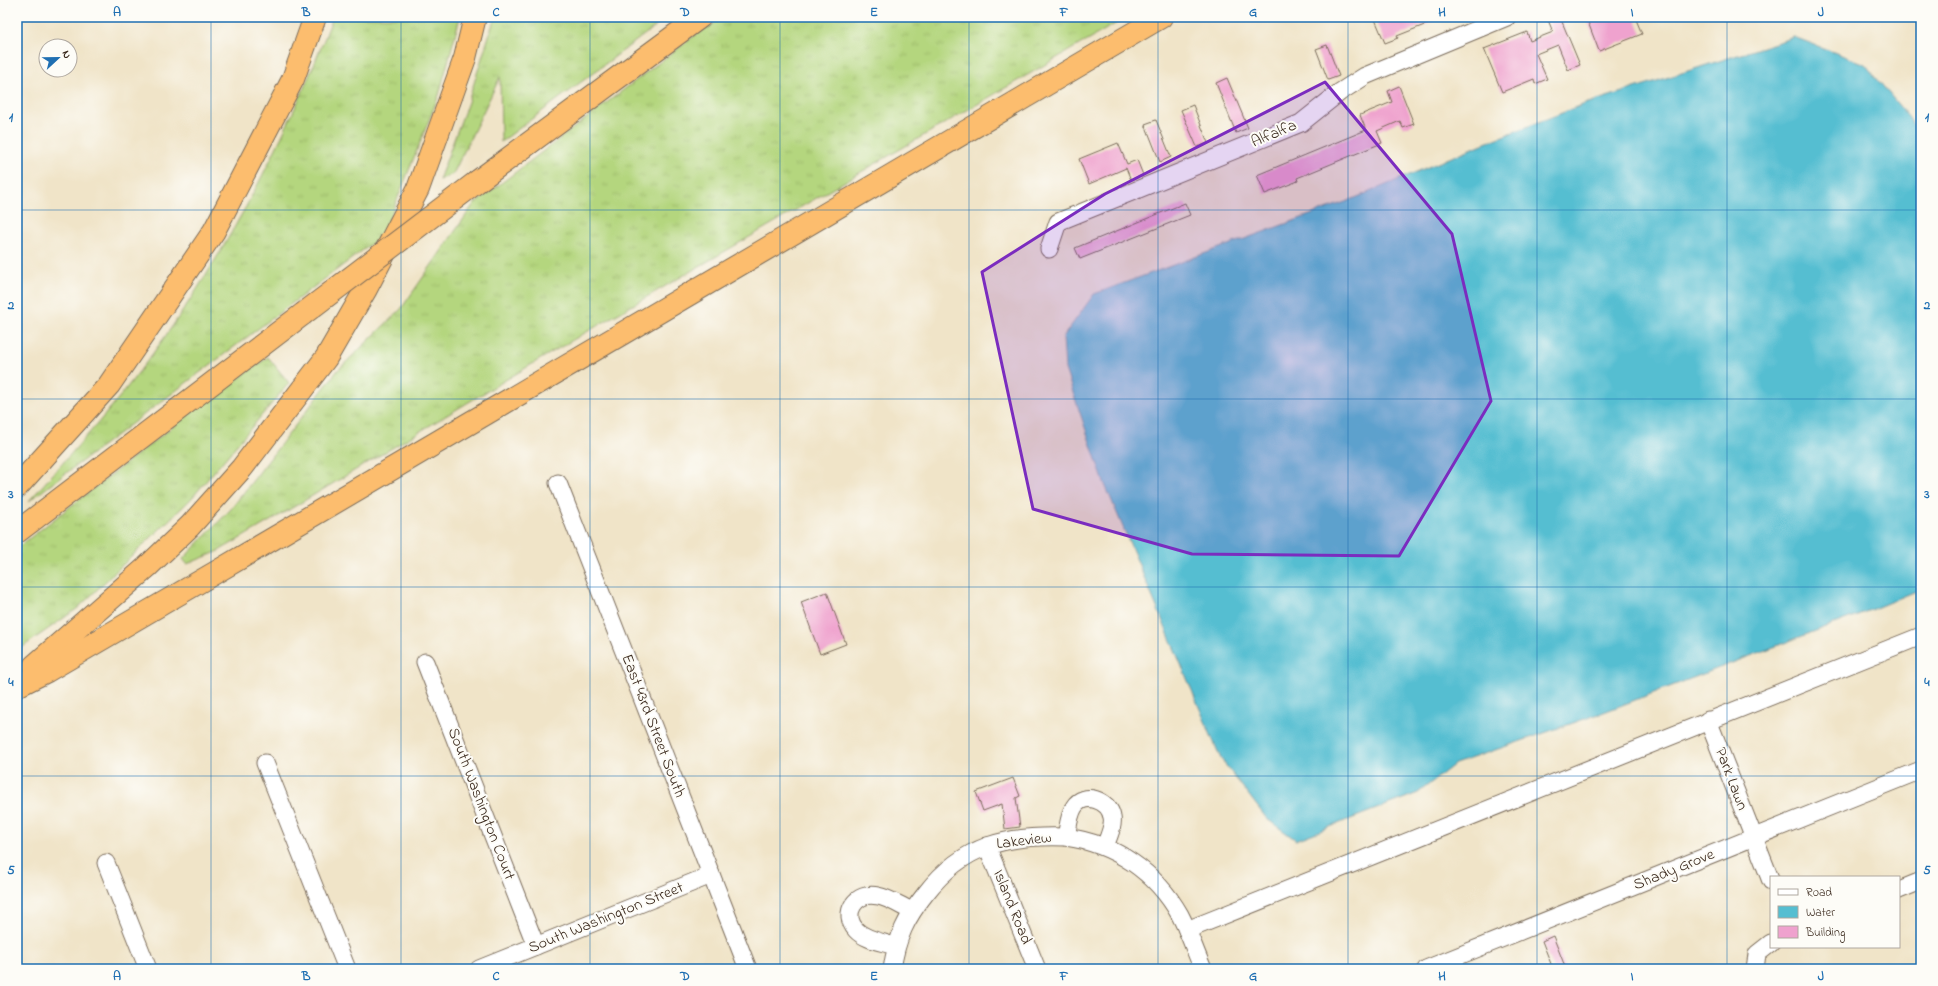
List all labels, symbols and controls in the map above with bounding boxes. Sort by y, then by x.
text: A [113,3,121,22]
text: B [301,3,311,22]
text: C [492,3,500,22]
text: D [679,3,690,22]
text: E [870,3,878,22]
text: F [1059,3,1069,22]
text: G [1249,3,1257,22]
text: H [1438,3,1446,22]
text: I [1630,3,1634,22]
text: J [1818,3,1824,22]
north arrow [38,38,78,78]
text: N [58,48,75,61]
text: 1 [9,108,14,127]
text: 1 [1925,108,1930,127]
street label: Alfalfa [1248,114,1300,154]
text: 2 [7,296,15,315]
text: 2 [1923,296,1931,315]
text: 3 [7,485,14,504]
text: 3 [1923,485,1930,504]
street label: East 43rd Street South [615,651,691,801]
text: 4 [7,673,14,692]
text: 4 [1923,673,1930,692]
street label: South Washington Court [441,724,521,884]
street label: Park Lawn [1708,744,1754,814]
street label: Lakeview [995,826,1053,856]
street label: Shady Grove [1630,843,1719,897]
text: 5 [7,861,15,880]
text: 5 [1923,861,1931,880]
street label: Island Road [986,866,1038,948]
street label: South Washington Street [525,876,688,960]
legend [1770,876,1900,948]
text: Road [1806,884,1832,902]
text: Water [1806,904,1835,922]
text: Building [1805,924,1845,943]
text: A [113,967,121,986]
text: B [301,967,311,986]
text: C [492,967,500,986]
text: D [679,967,690,986]
text: E [870,967,878,986]
text: F [1059,967,1069,986]
text: G [1249,967,1257,986]
text: H [1438,967,1446,986]
text: I [1630,967,1634,986]
text: J [1818,967,1824,986]

